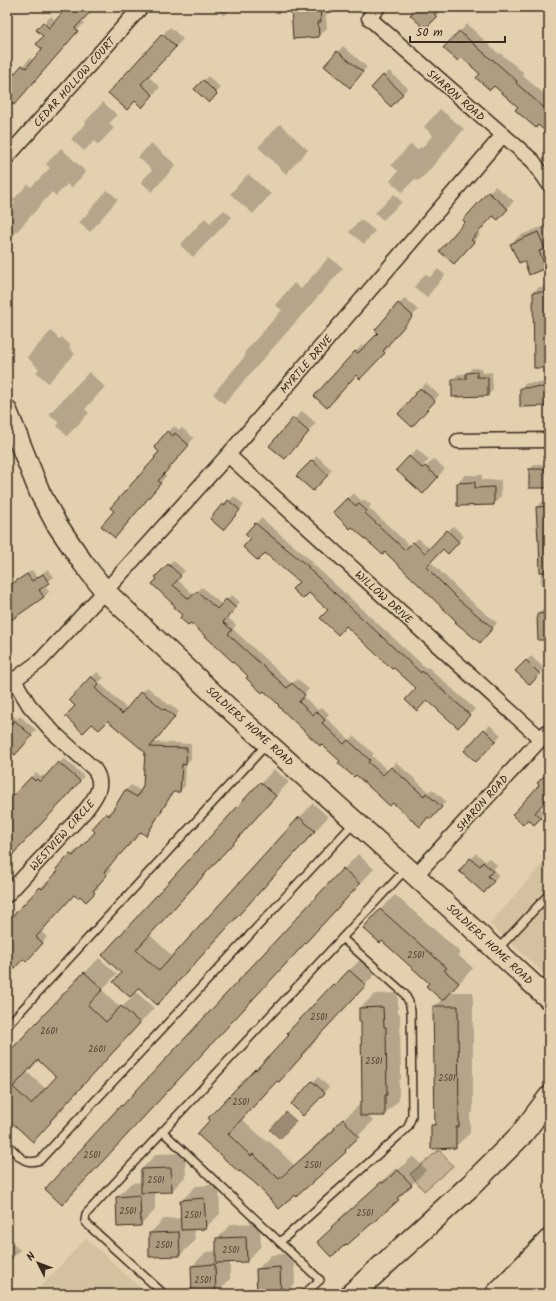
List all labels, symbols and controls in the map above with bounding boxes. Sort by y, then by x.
scale bar [410,18,505,44]
text: 50 m [416,23,443,42]
street label: CEDAR HOLLOW COURT [29,33,121,132]
street label: SHARON ROAD [422,65,488,126]
street label: MYRTLE DRIVE [276,331,338,398]
street label: WILLOW DRIVE [350,567,417,629]
street label: SOLDIERS HOME ROAD [201,682,297,771]
street label: SHARON ROAD [452,771,513,836]
street label: WESTVIEW CIRCLE [26,795,100,875]
street label: SOLDIERS HOME ROAD [442,900,537,990]
house number: 2501 [407,948,425,963]
house number: 2501 [310,1010,328,1025]
house number: 2601 [40,1024,58,1039]
house number: 2601 [88,1042,106,1057]
house number: 2501 [365,1054,383,1069]
house number: 2501 [438,1071,456,1086]
house number: 2501 [232,1095,250,1110]
house number: 2501 [83,1148,101,1163]
house number: 2501 [304,1158,322,1173]
house number: 2501 [147,1173,165,1188]
house number: 2501 [119,1204,137,1219]
house number: 2501 [356,1206,374,1221]
house number: 2501 [184,1208,202,1223]
house number: 2501 [155,1238,173,1253]
north arrow [18,1243,58,1283]
house number: 2501 [222,1243,240,1258]
text: N [22,1248,40,1266]
house number: 2501 [194,1273,212,1288]

